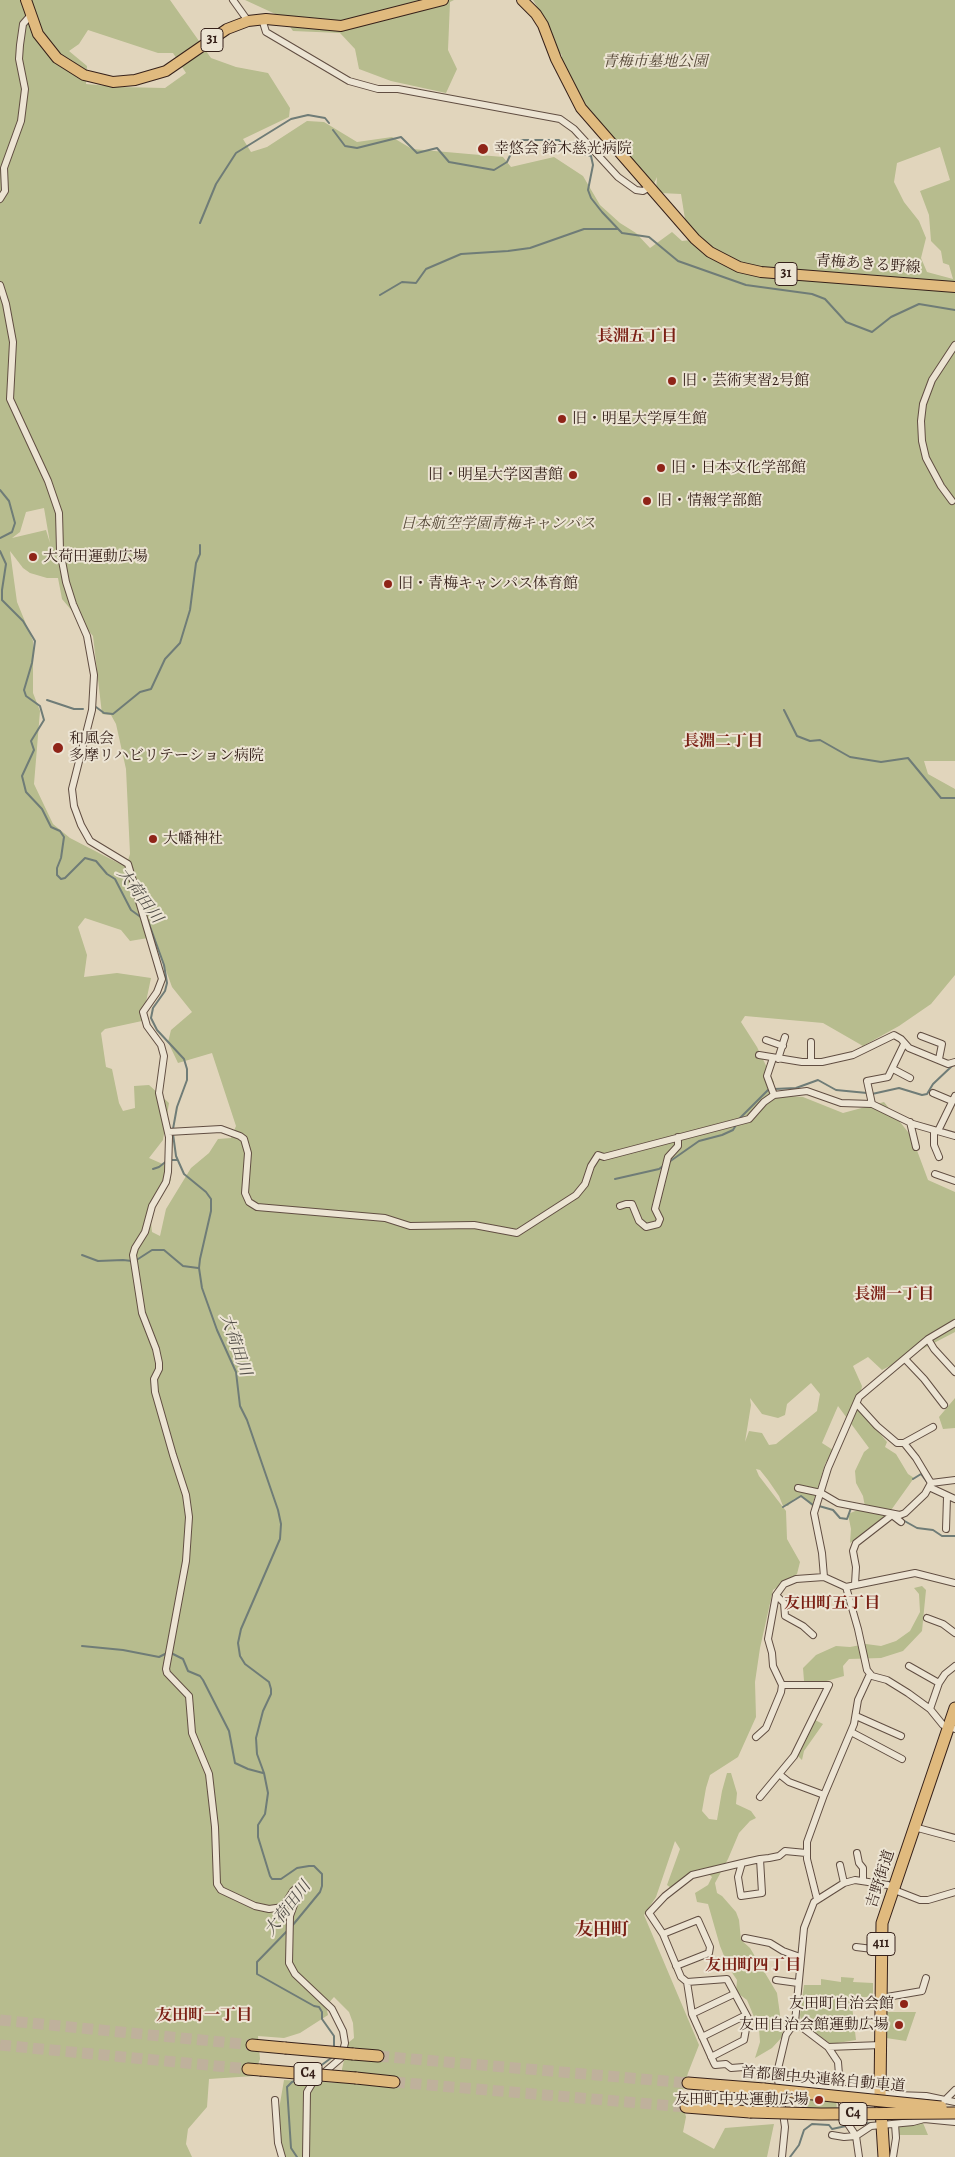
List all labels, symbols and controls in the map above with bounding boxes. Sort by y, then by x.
road number: 31 [201,28,223,52]
park label: 青梅市墓地公園 [603,53,707,71]
place label: 幸悠会 鈴木慈光病院 [494,140,632,158]
marker: 幸悠会 鈴木慈光病院 [476,142,490,156]
street label: 青梅あきる野線 [815,252,921,278]
road number: 31 [775,262,797,286]
district label: 長淵五丁目 [597,327,677,347]
place label: 旧・芸術実習2号館 [682,372,809,390]
marker: 旧・芸術実習2号館 [666,375,678,387]
place label: 旧・明星大学厚生館 [572,410,707,428]
marker: 旧・明星大学厚生館 [556,413,568,425]
place label: 旧・日本文化学部館 [671,459,806,477]
marker: 旧・日本文化学部館 [655,462,667,474]
place label: 旧・明星大学図書館 [428,466,563,484]
marker: 旧・明星大学図書館 [567,469,579,481]
place label: 旧・情報学部館 [657,492,762,510]
marker: 旧・情報学部館 [641,495,653,507]
park label: 日本航空学園青梅キャンパス [401,515,595,533]
place label: 大荷田運動広場 [43,548,148,566]
marker: 大荷田運動広場 [27,551,39,563]
place label: 旧・青梅キャンパス体育館 [398,575,578,593]
marker: 旧・青梅キャンパス体育館 [382,578,394,590]
place label: 和風会 多摩リハビリテーション病院 [69,730,264,765]
district label: 長淵二丁目 [683,732,763,752]
marker: 和風会 多摩リハビリテーション病院 [51,741,65,755]
place label: 大幡神社 [163,830,223,848]
marker: 大幡神社 [147,833,159,845]
water label: 大荷田川 [112,865,166,927]
district label: 長淵一丁目 [854,1285,934,1305]
water label: 大荷田川 [216,1312,254,1378]
district label: 友田町五丁目 [784,1594,880,1614]
street label: 吉野街道 [863,1848,899,1910]
water label: 大荷田川 [261,1878,315,1940]
district label: 友田町 [575,1920,629,1942]
road number: 411 [867,1932,895,1956]
district label: 友田町四丁目 [705,1956,801,1976]
place label: 友田町自治会館 [789,1995,894,2013]
marker: 友田町自治会館 [898,1998,910,2010]
district label: 友田町一丁目 [156,2006,252,2026]
place label: 友田自治会館運動広場 [739,2016,889,2034]
marker: 友田自治会館運動広場 [893,2019,905,2031]
road number: C4 [294,2062,322,2086]
street label: 首都圏中央連絡自動車道 [740,2064,906,2096]
place label: 友田町中央運動広場 [674,2091,809,2109]
marker: 友田町中央運動広場 [813,2094,825,2106]
road number: C4 [839,2102,867,2126]

